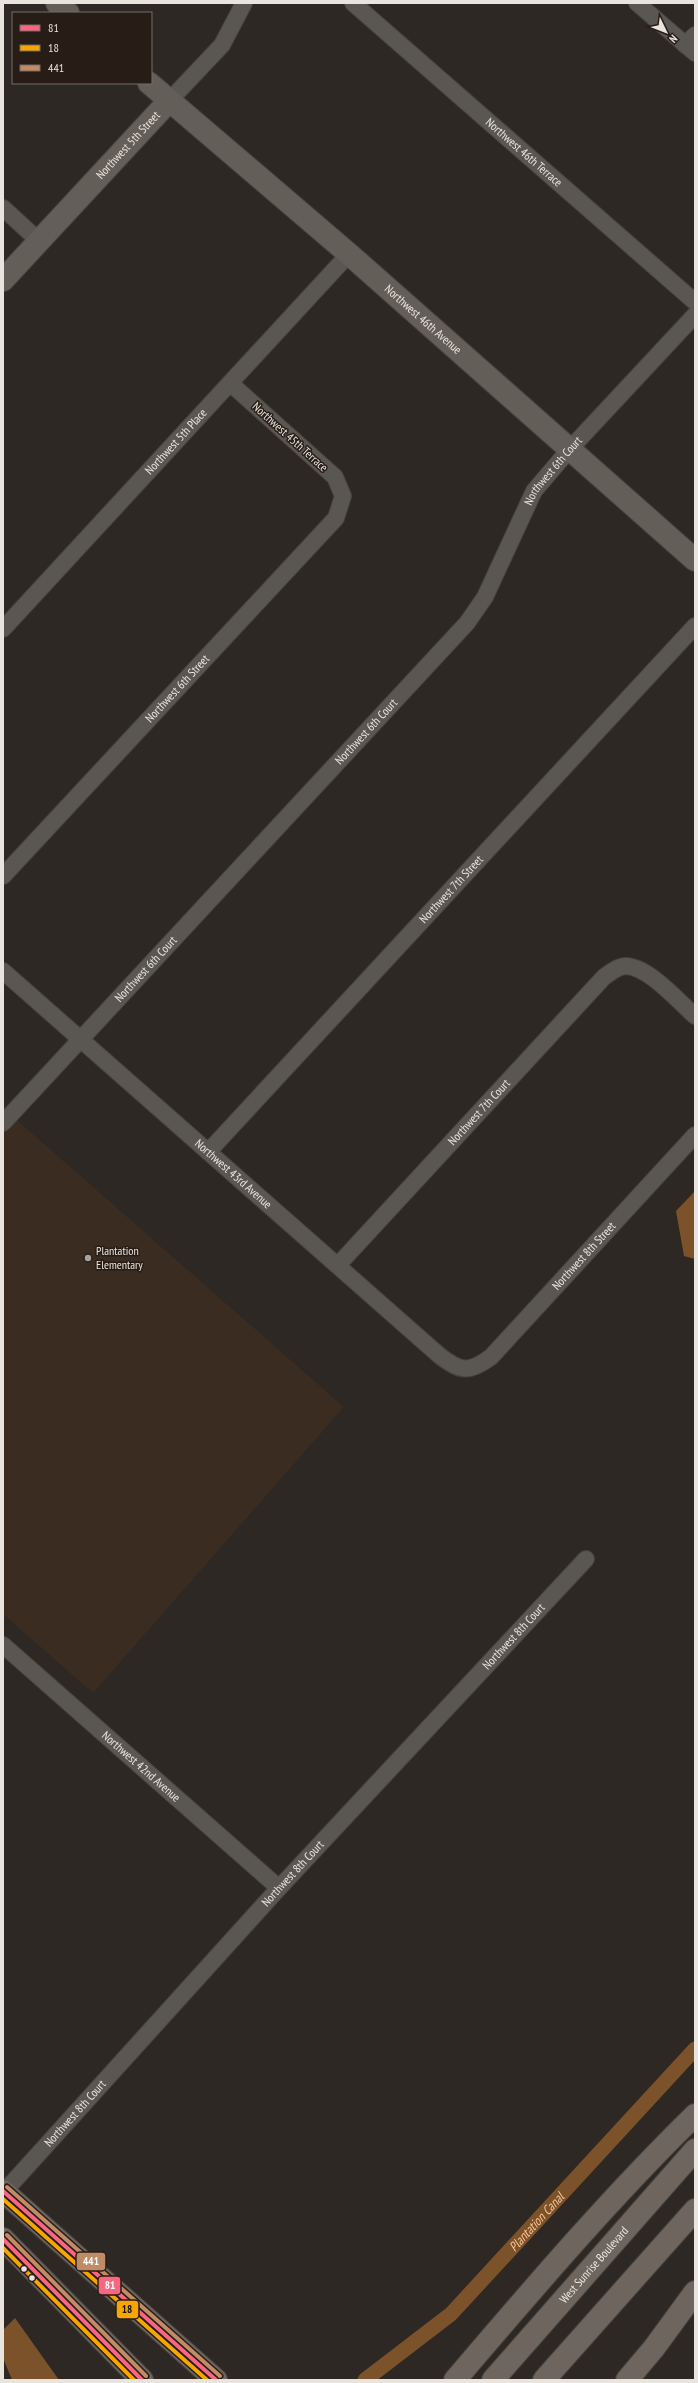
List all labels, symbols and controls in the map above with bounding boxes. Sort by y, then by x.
legend [12,12,152,84]
north arrow [646,12,686,52]
text: 81 [48,20,59,35]
text: N [666,32,680,46]
text: 18 [48,40,59,55]
text: 441 [48,60,64,75]
street label: Northwest 5th Street [93,107,163,182]
street label: Northwest 46th Terrace [483,114,566,190]
street label: Northwest 46th Avenue [382,281,465,357]
street label: Northwest 45th Terrace [249,399,331,475]
street label: Northwest 5th Place [141,405,210,477]
street label: Northwest 6th Court [520,432,585,507]
street label: Northwest 6th Street [142,651,213,725]
street label: Northwest 6th Court [332,695,401,767]
street label: Northwest 7th Street [416,851,486,926]
street label: Northwest 6th Court [111,932,180,1005]
street label: Northwest 7th Court [445,1075,513,1148]
street label: Northwest 43rd Avenue [192,1136,275,1211]
street label: Northwest 8th Street [549,1218,619,1293]
place label: Plantation Elementary [96,1243,143,1272]
marker: Plantation Elementary [83,1253,93,1263]
street label: Northwest 8th Court [479,1600,548,1672]
street label: Northwest 42nd Avenue [99,1728,184,1805]
street label: Northwest 8th Court [258,1836,327,1909]
street label: Northwest 8th Court [41,2076,109,2150]
water label: Plantation Canal [505,2187,569,2255]
street label: West Sunrise Boulevard [556,2223,631,2306]
line badge: 441 [76,2252,106,2271]
text: 441 [83,2254,99,2268]
unlabelled marker [19,2264,29,2274]
unlabelled marker [27,2273,37,2283]
line badge: 81 [98,2276,121,2295]
text: 81 [105,2278,115,2292]
line badge: 18 [116,2300,139,2319]
text: 18 [122,2302,132,2316]

